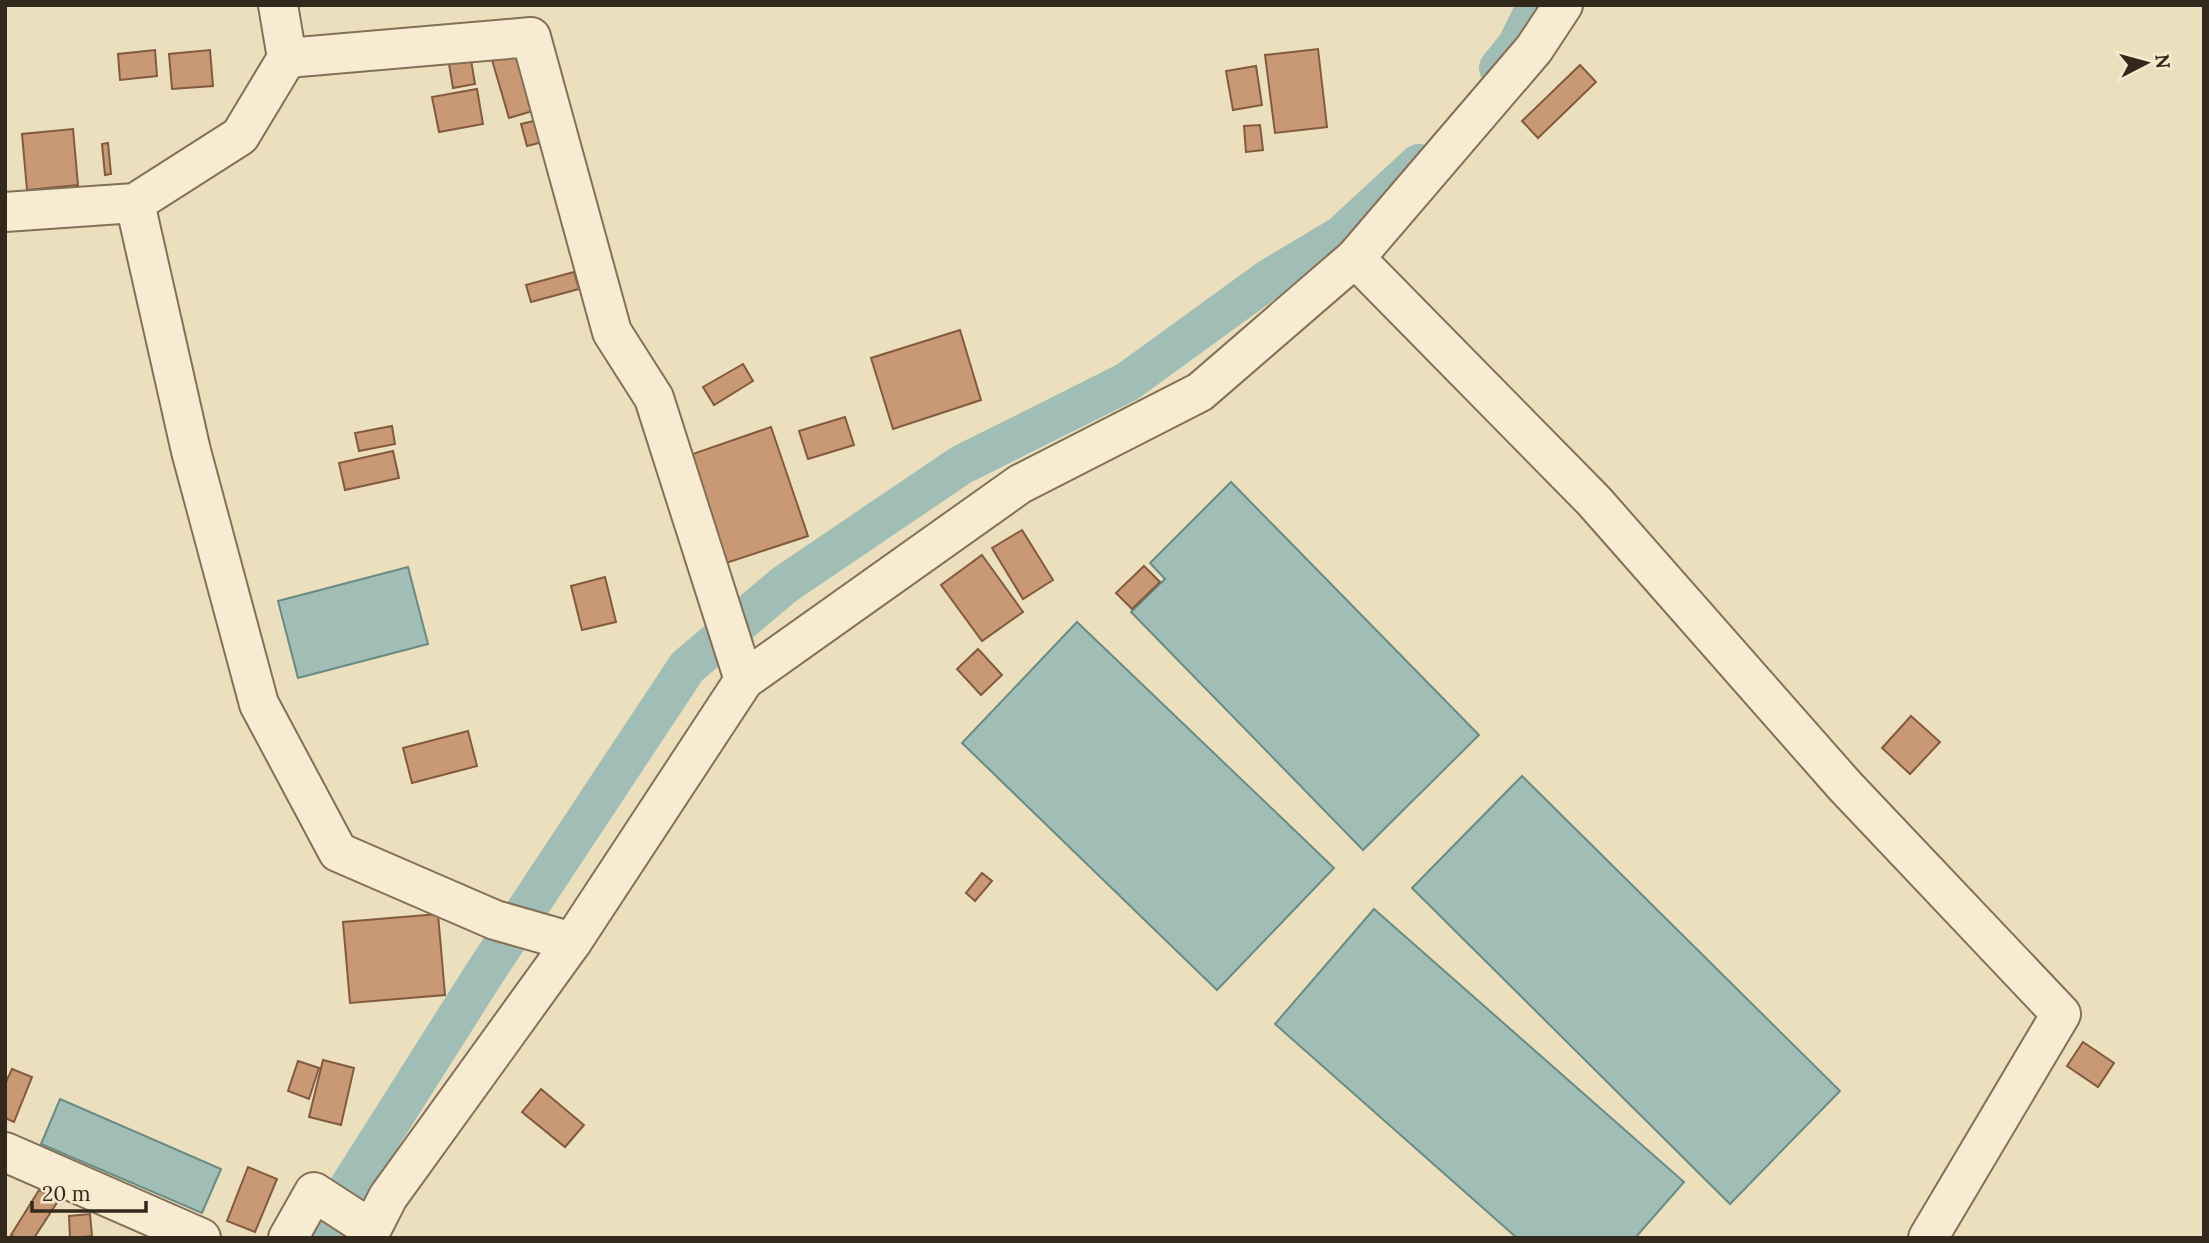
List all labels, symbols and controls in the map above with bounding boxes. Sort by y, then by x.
north arrow [2111,28,2181,98]
text: N [2150,53,2176,70]
scale bar [32,1170,145,1214]
text: 20 m [42,1180,91,1207]

